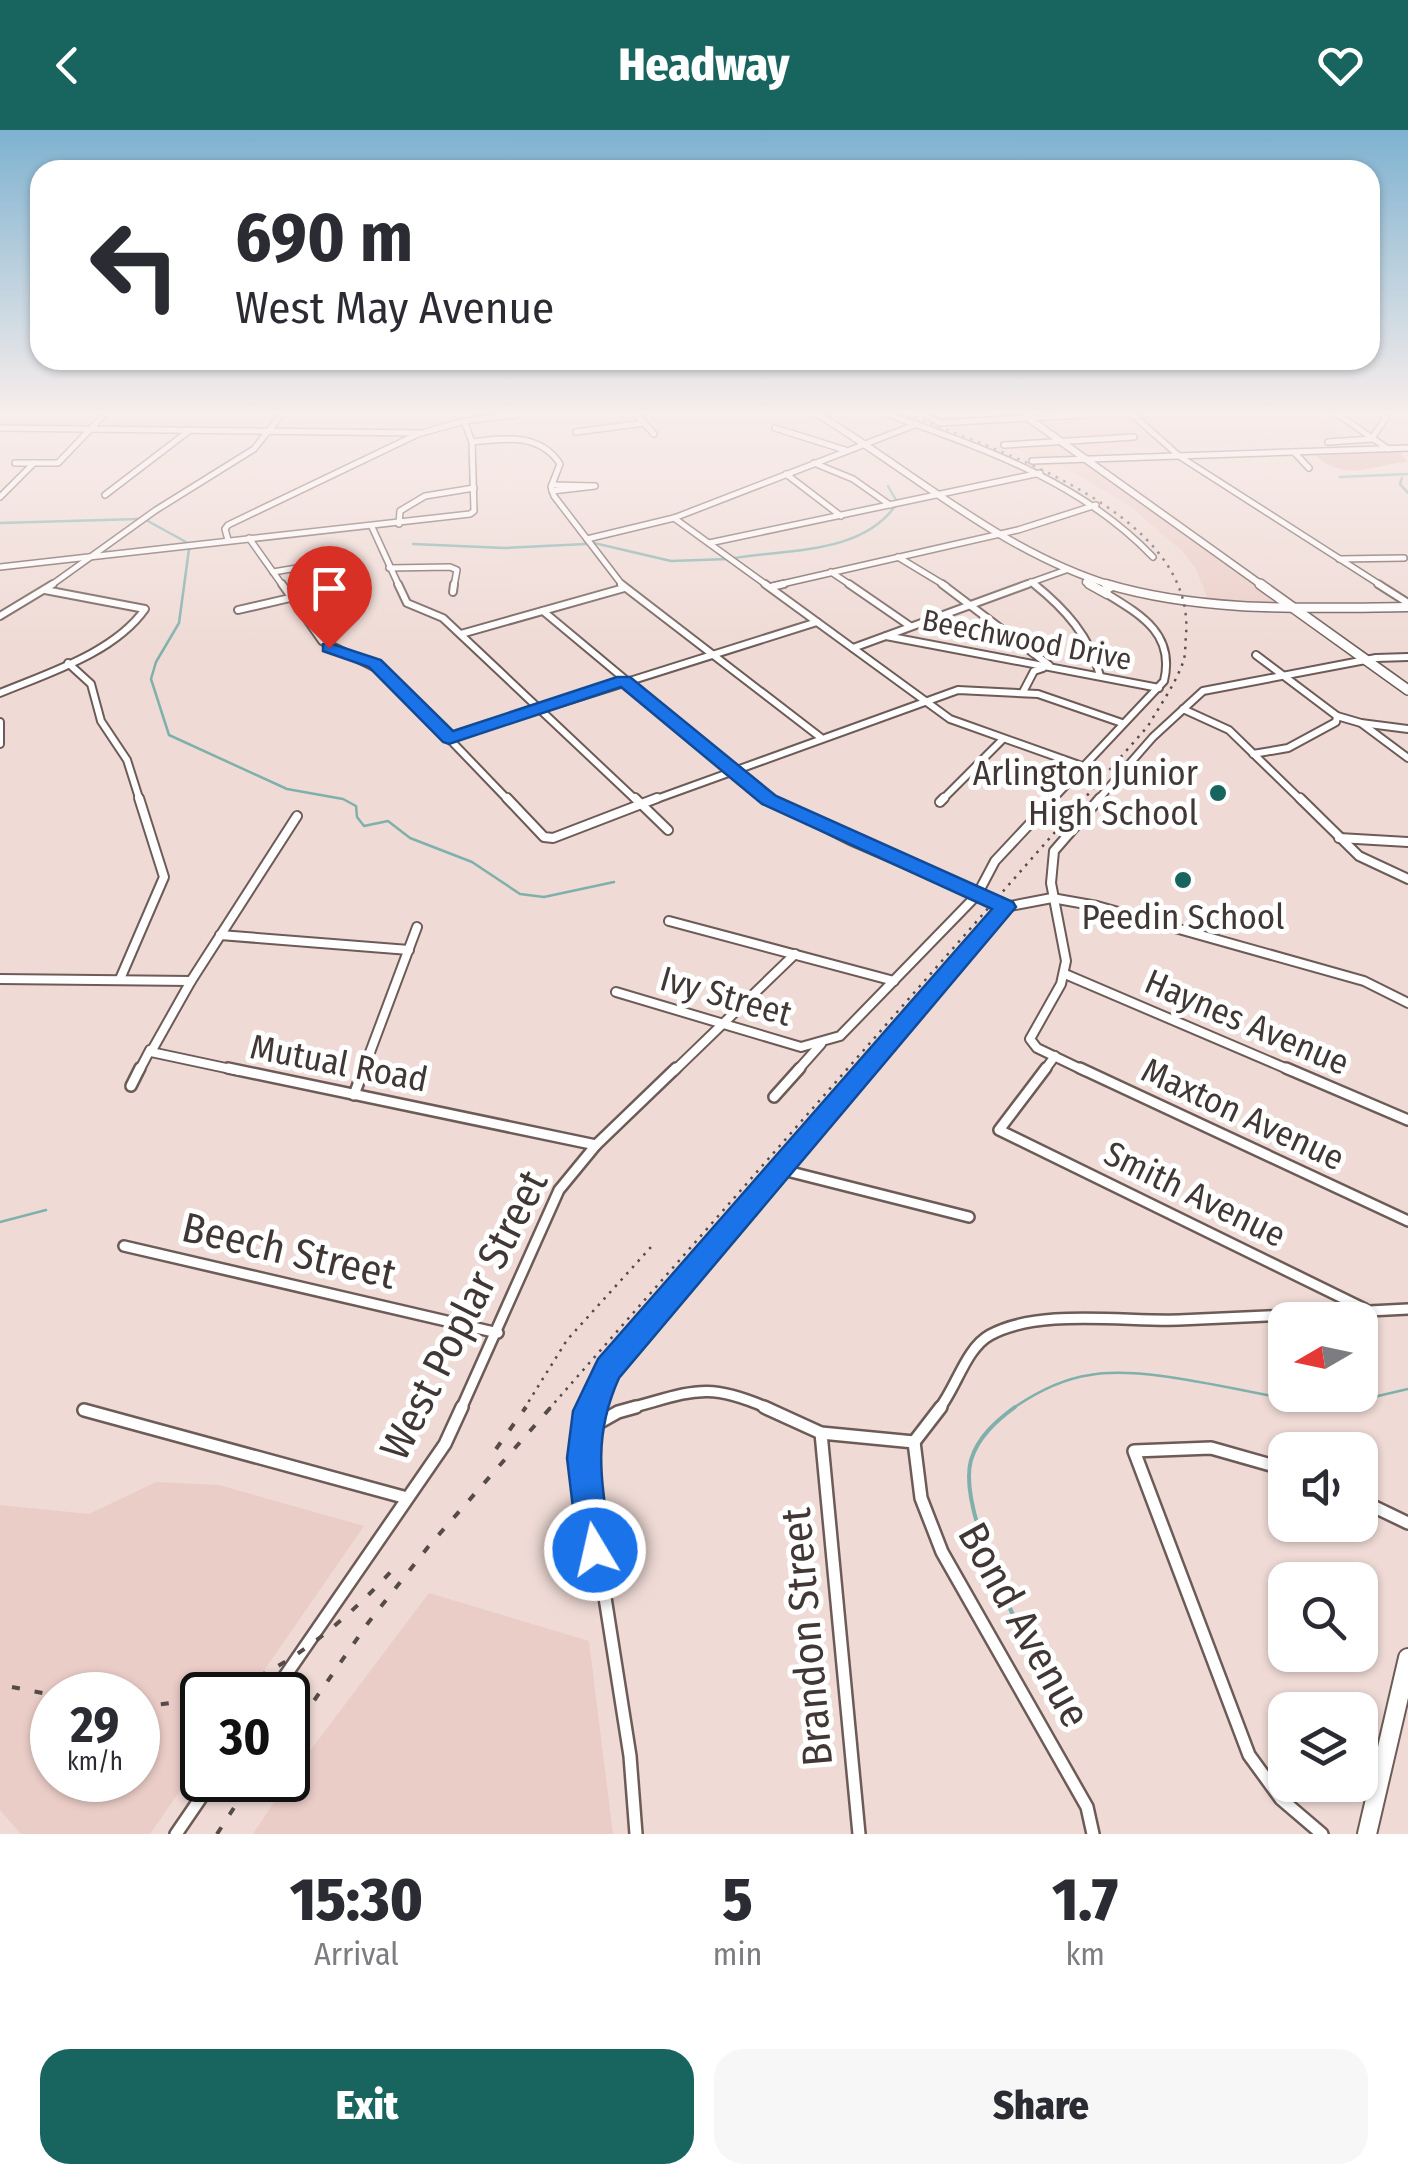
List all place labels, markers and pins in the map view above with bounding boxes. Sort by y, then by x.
pin [287,546,372,649]
place label: Arlington Junior High School [973,752,1198,834]
marker: Arlington Junior High School [1207,782,1229,804]
marker: Peedin School [1172,869,1194,891]
place label: Peedin School [1082,896,1284,938]

